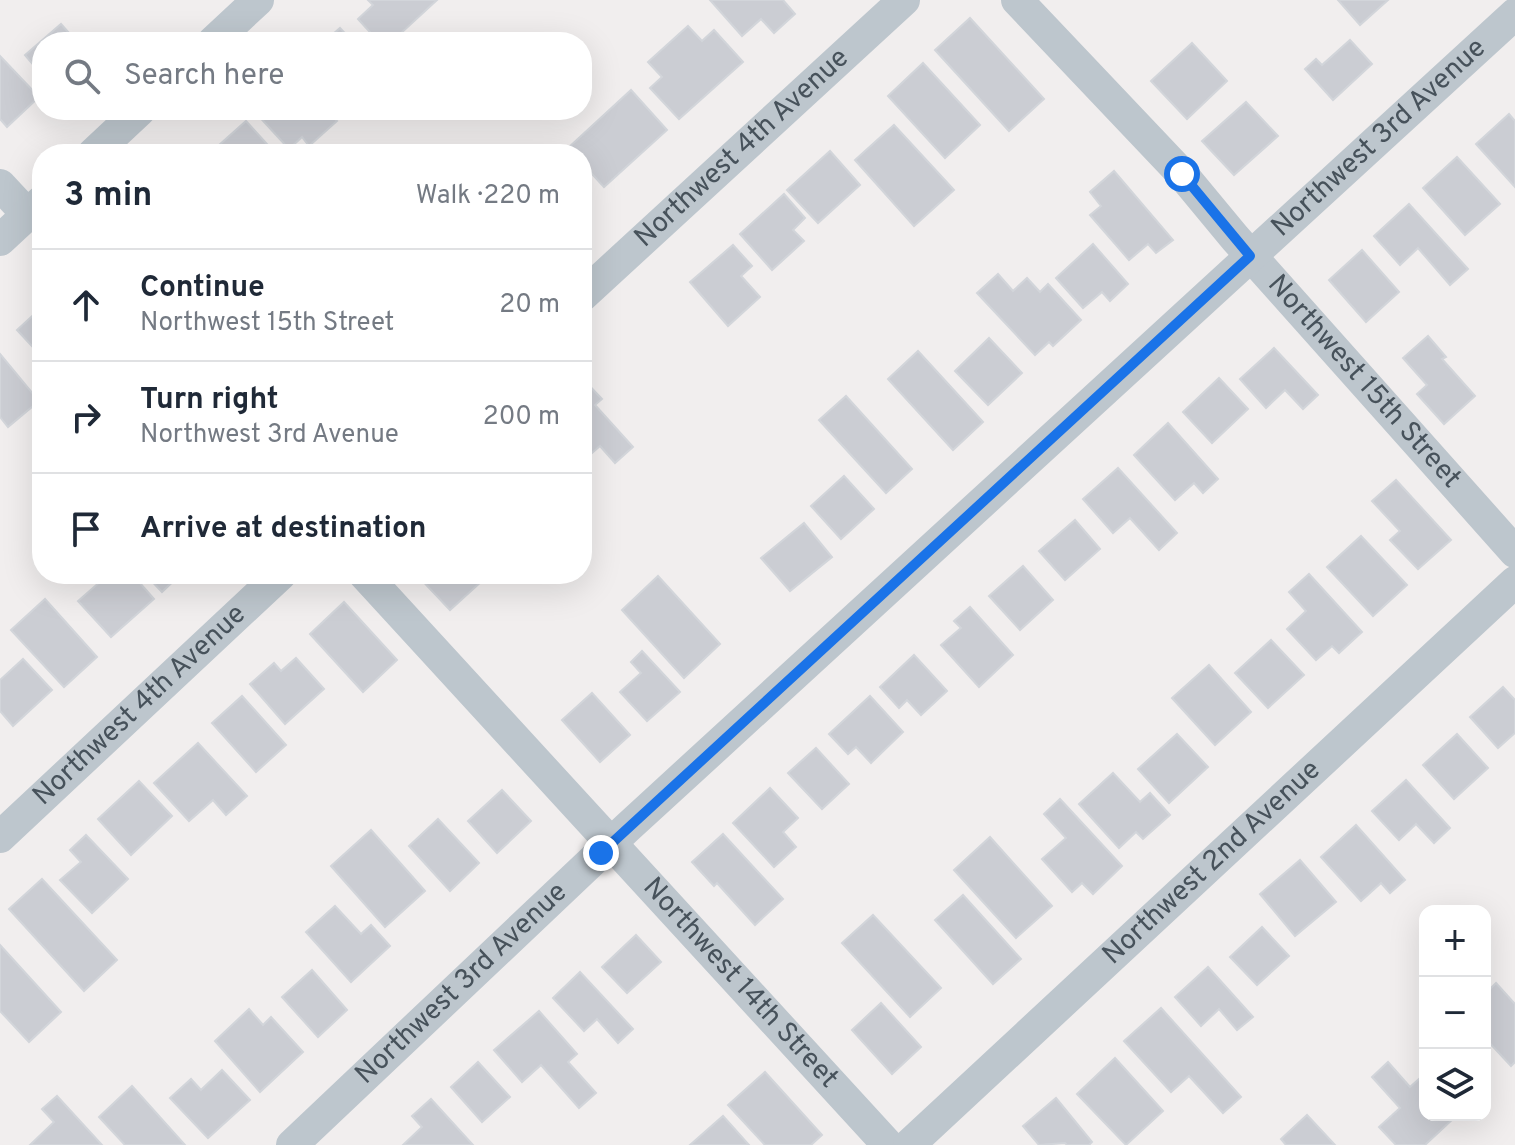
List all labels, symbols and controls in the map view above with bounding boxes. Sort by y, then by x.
street label: Northwest 3rd Avenue [1265,31,1494,246]
search box [32,32,592,120]
street label: Northwest 4th Avenue [628,41,857,256]
icon: search [60,54,104,98]
text: Search here [124,58,284,95]
route start [1164,156,1200,192]
text: 3 min [64,175,152,218]
text: Walk · 220 m [416,180,560,213]
street label: Northwest 15th Street [1259,268,1468,496]
text: Continue [140,270,265,307]
icon: ahead [64,283,108,327]
text: 20 m [499,289,560,322]
text: Northwest 15th Street [140,307,394,340]
text: Turn right [140,382,278,419]
icon: right [64,395,108,439]
text: 200 m [483,401,560,434]
text: Northwest 3rd Avenue [140,419,399,452]
icon: arrive [64,507,108,551]
text: Arrive at destination [140,511,426,548]
street label: Northwest 4th Avenue [26,597,254,814]
street label: Northwest 2nd Avenue [1096,753,1329,973]
route end [583,835,619,871]
street label: Northwest 14th Street [634,871,846,1097]
street label: Northwest 3rd Avenue [348,875,576,1093]
map controls [1419,905,1491,1121]
button: + [1419,905,1491,977]
button: − [1419,977,1491,1049]
button: layers [1419,1049,1491,1121]

